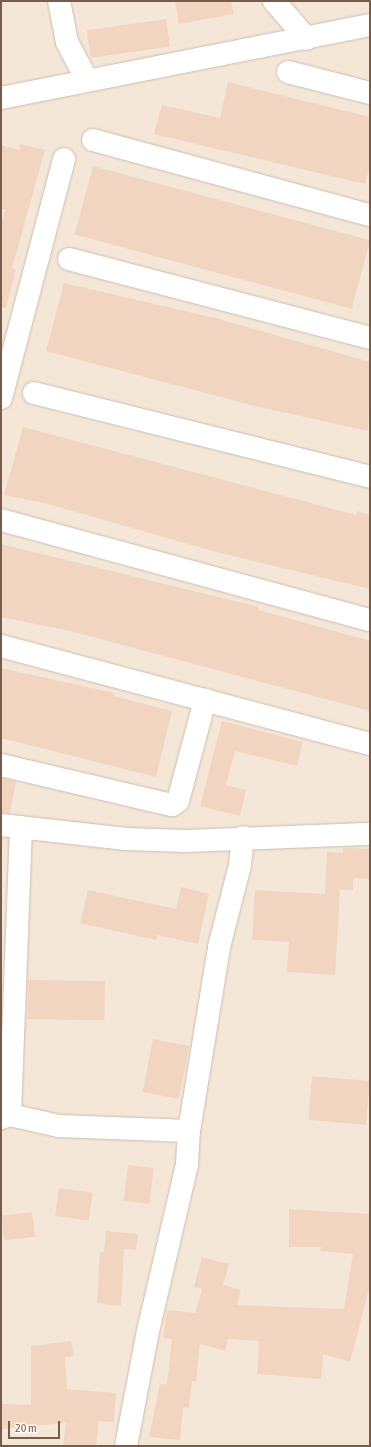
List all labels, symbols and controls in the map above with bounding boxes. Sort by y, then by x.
scale bar [10,1413,62,1439]
text: 20 m [15,1421,37,1435]

